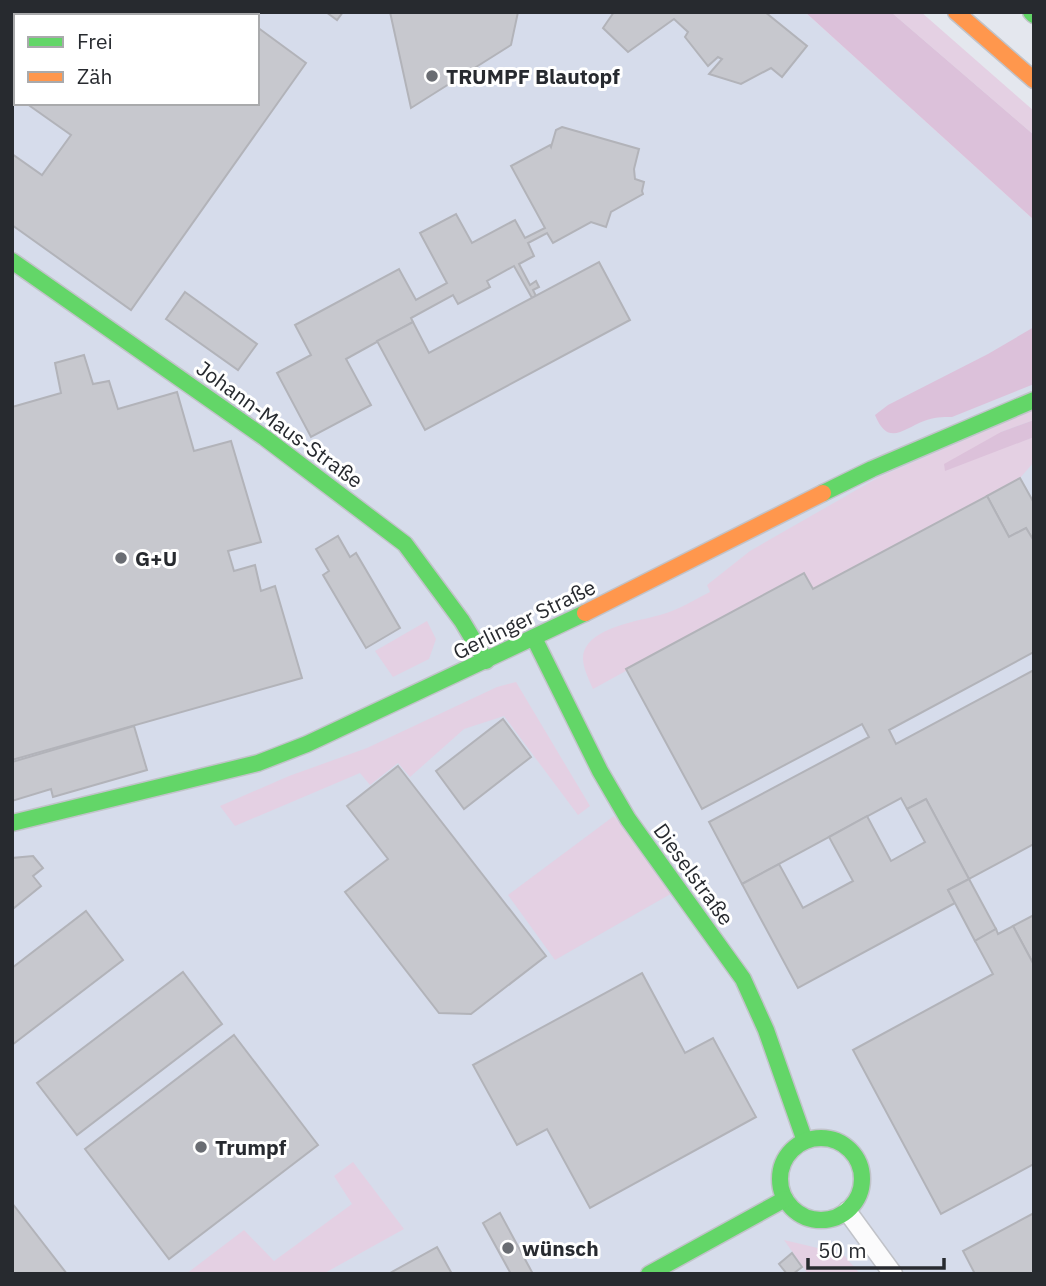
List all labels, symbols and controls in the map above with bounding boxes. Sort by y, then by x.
legend [14,14,259,105]
text: Frei [77,27,113,55]
text: Zäh [77,62,112,90]
place label: TRUMPF Blautopf [446,62,620,90]
marker: TRUMPF Blautopf [424,68,440,84]
street label: Johann-Maus-Straße [191,354,369,494]
place label: G+U [135,544,177,572]
marker: G+U [113,550,129,566]
street label: Gerlinger Straße [448,572,600,666]
street label: Dieselstraße [648,817,740,931]
place label: Trumpf [215,1133,287,1161]
marker: Trumpf [193,1139,209,1155]
scale bar [808,1226,944,1270]
place label: wünsch [522,1234,599,1262]
text: 50 m [818,1236,867,1264]
marker: wünsch [500,1240,516,1256]

